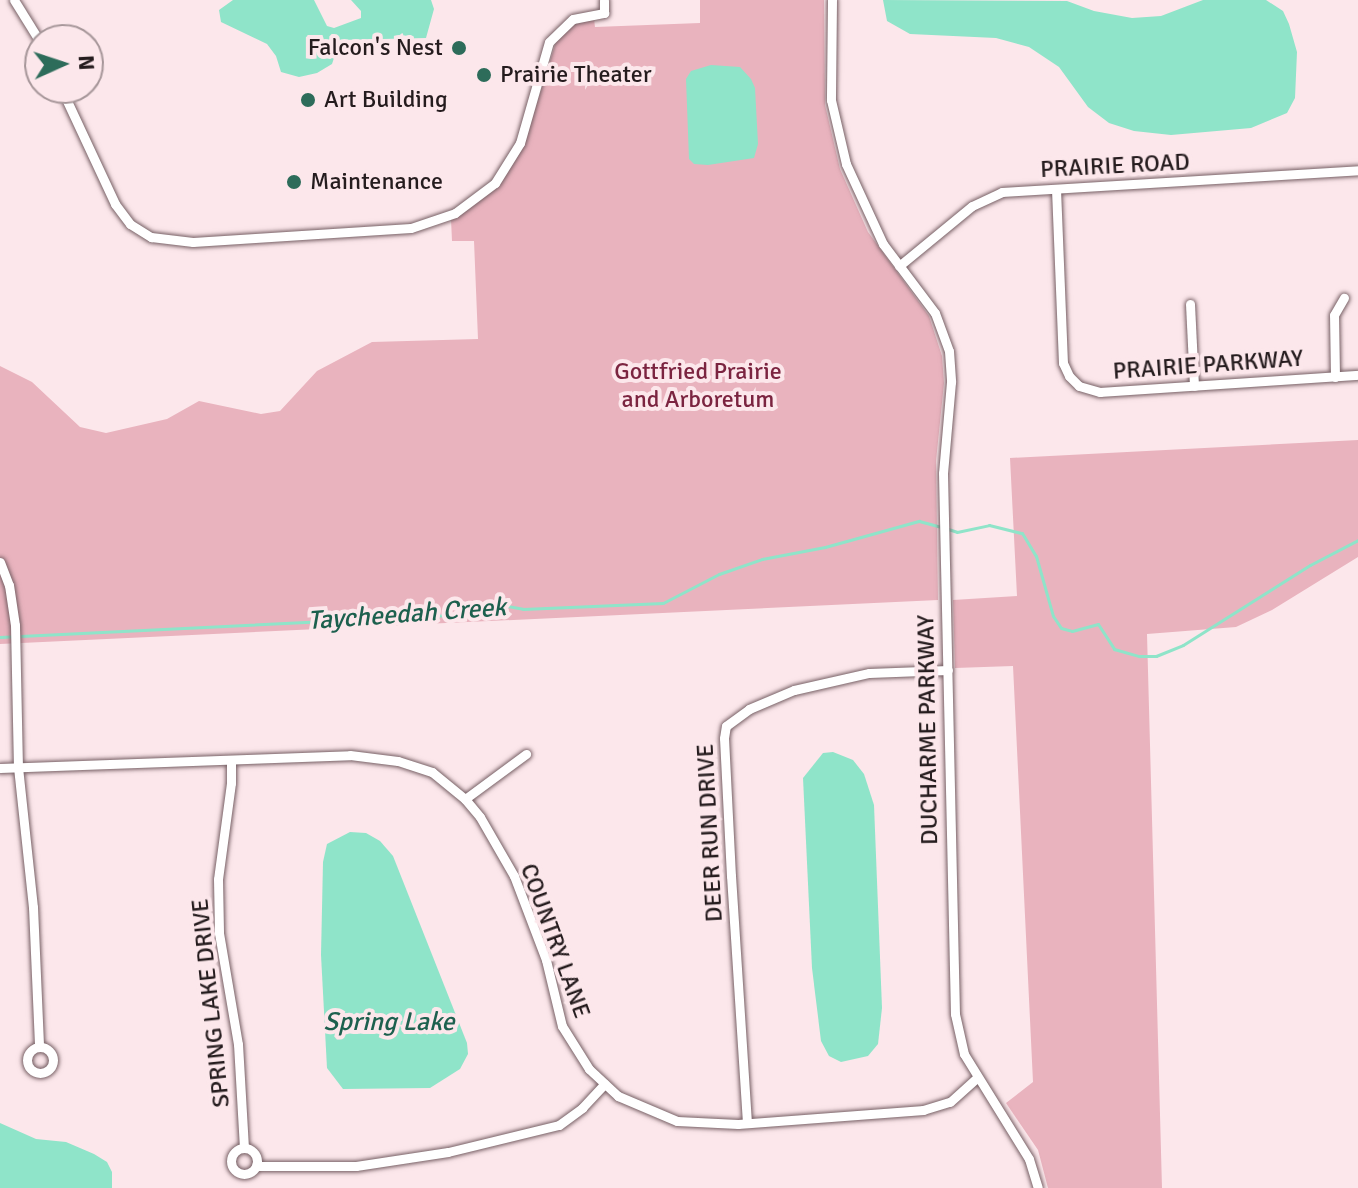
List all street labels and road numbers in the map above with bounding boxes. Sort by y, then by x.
street label: PRAIRIE ROAD [1039,148,1191,184]
street label: PRAIRIE PARKWAY [1112,344,1304,386]
street label: DUCHARME PARKWAY [912,615,944,845]
street label: DEER RUN DRIVE [691,743,729,923]
street label: COUNTRY LANE [514,860,596,1022]
street label: SPRING LAKE DRIVE [186,897,236,1109]

